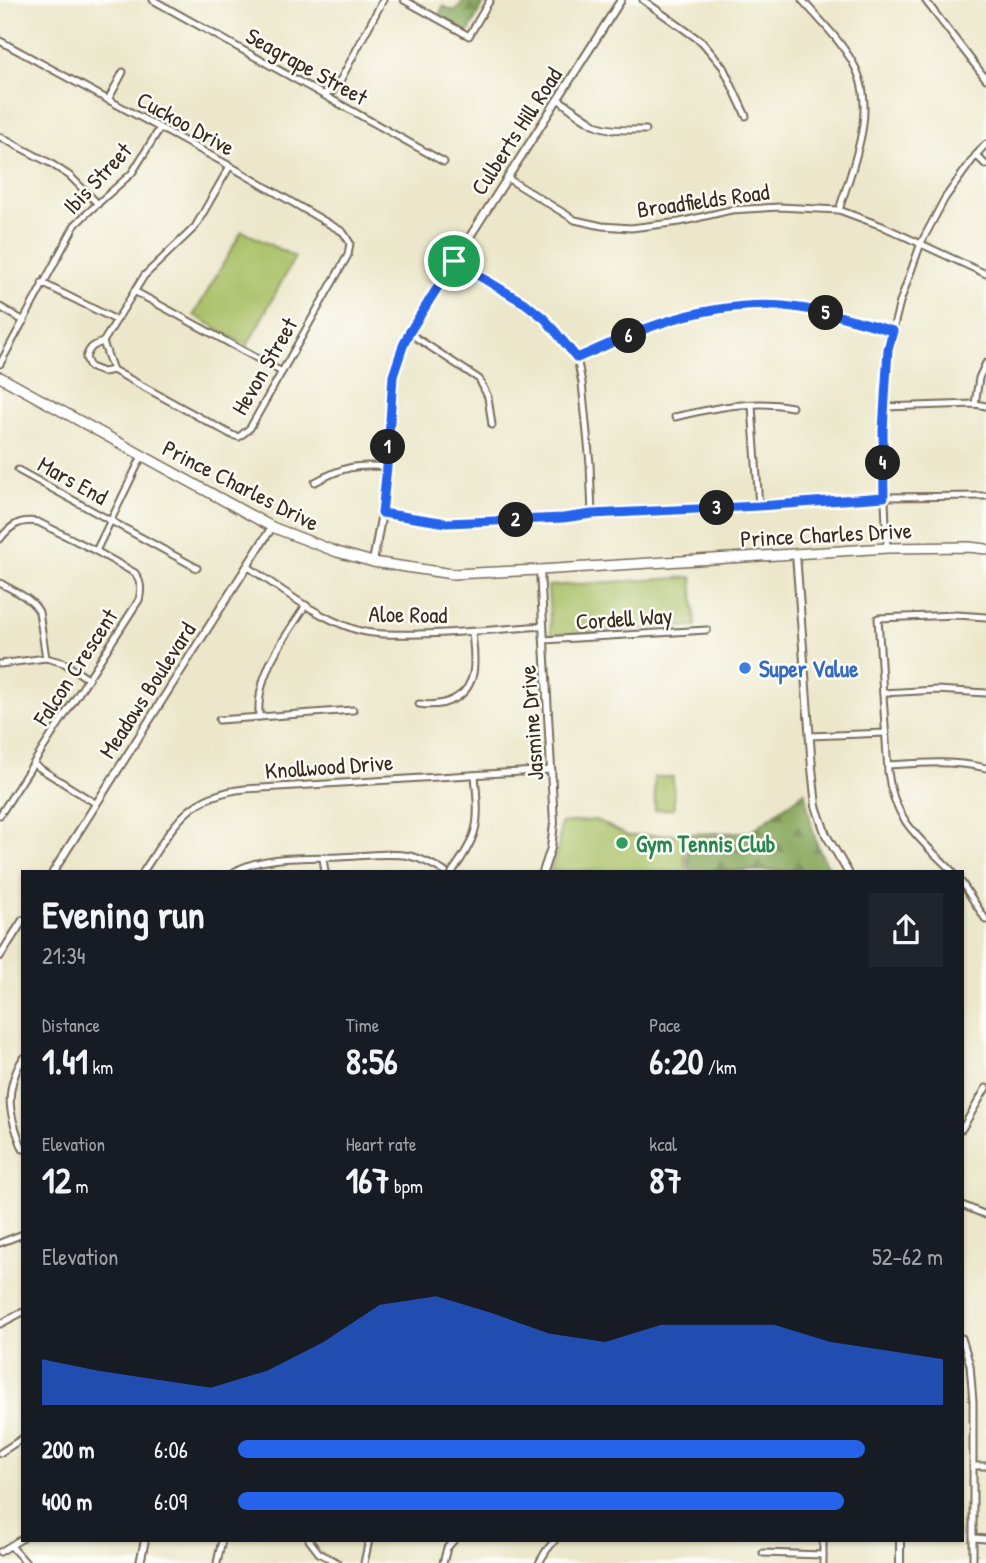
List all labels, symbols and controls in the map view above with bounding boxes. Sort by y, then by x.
street label: Seagrape Street [241,20,374,113]
street label: Culberts Hill Road [463,61,569,201]
street label: Cuckoo Drive [132,83,240,163]
street label: Ibis Street [56,135,139,221]
street label: Broadfields Road [635,175,771,225]
pin [424,231,484,291]
icon: arrive [435,242,473,280]
pin: 5 [808,296,844,330]
text: 5 [821,299,830,325]
street label: Hevon Street [224,311,305,420]
pin: 6 [612,318,646,354]
text: 6 [625,322,632,348]
pin: 1 [370,430,406,464]
street label: Prince Charles Drive [157,432,325,538]
text: 1 [384,433,391,459]
pin: 4 [866,446,900,480]
street label: Mars End [33,448,113,512]
text: 4 [879,449,886,475]
pin: 3 [700,490,734,526]
text: 3 [712,494,721,520]
pin: 2 [498,503,534,538]
text: 2 [511,506,520,532]
street label: Prince Charles Drive [739,514,913,554]
street label: Aloe Road [368,598,448,630]
street label: Cordell Way [575,599,674,637]
street label: Falcon Crescent [25,602,125,732]
street label: Meadows Boulevard [91,616,203,764]
place label: Super Value [759,653,859,685]
marker: Super Value [737,660,753,676]
street label: Jasmine Drive [512,664,550,782]
street label: Knollwood Drive [264,746,394,786]
place label: Gym Tennis Club [636,828,775,860]
marker: Gym Tennis Club [614,835,630,851]
text: Evening run [42,888,205,940]
button: share [869,893,943,967]
text: 21:34 [42,940,85,971]
text: Distance [42,1012,100,1038]
text: Time [346,1012,379,1038]
text: Pace [649,1012,681,1038]
text: 1.41 [42,1038,88,1085]
text: 8:56 [346,1038,398,1085]
text: 6:20 [649,1038,703,1085]
text: km [88,1054,113,1080]
text: /km [703,1054,737,1080]
text: Elevation [42,1131,105,1157]
text: Heart rate [346,1131,417,1157]
text: kcal [649,1131,677,1157]
text: 12 [42,1157,71,1204]
text: 167 [346,1157,390,1204]
text: 87 [649,1157,682,1204]
text: m [71,1173,88,1199]
text: bpm [390,1173,423,1199]
text: Elevation [42,1241,118,1272]
text: 52–62 m [872,1241,943,1272]
text: 200 m [42,1434,94,1465]
text: 6:06 [154,1434,188,1465]
text: 400 m [42,1486,92,1517]
text: 6:09 [154,1486,187,1517]

